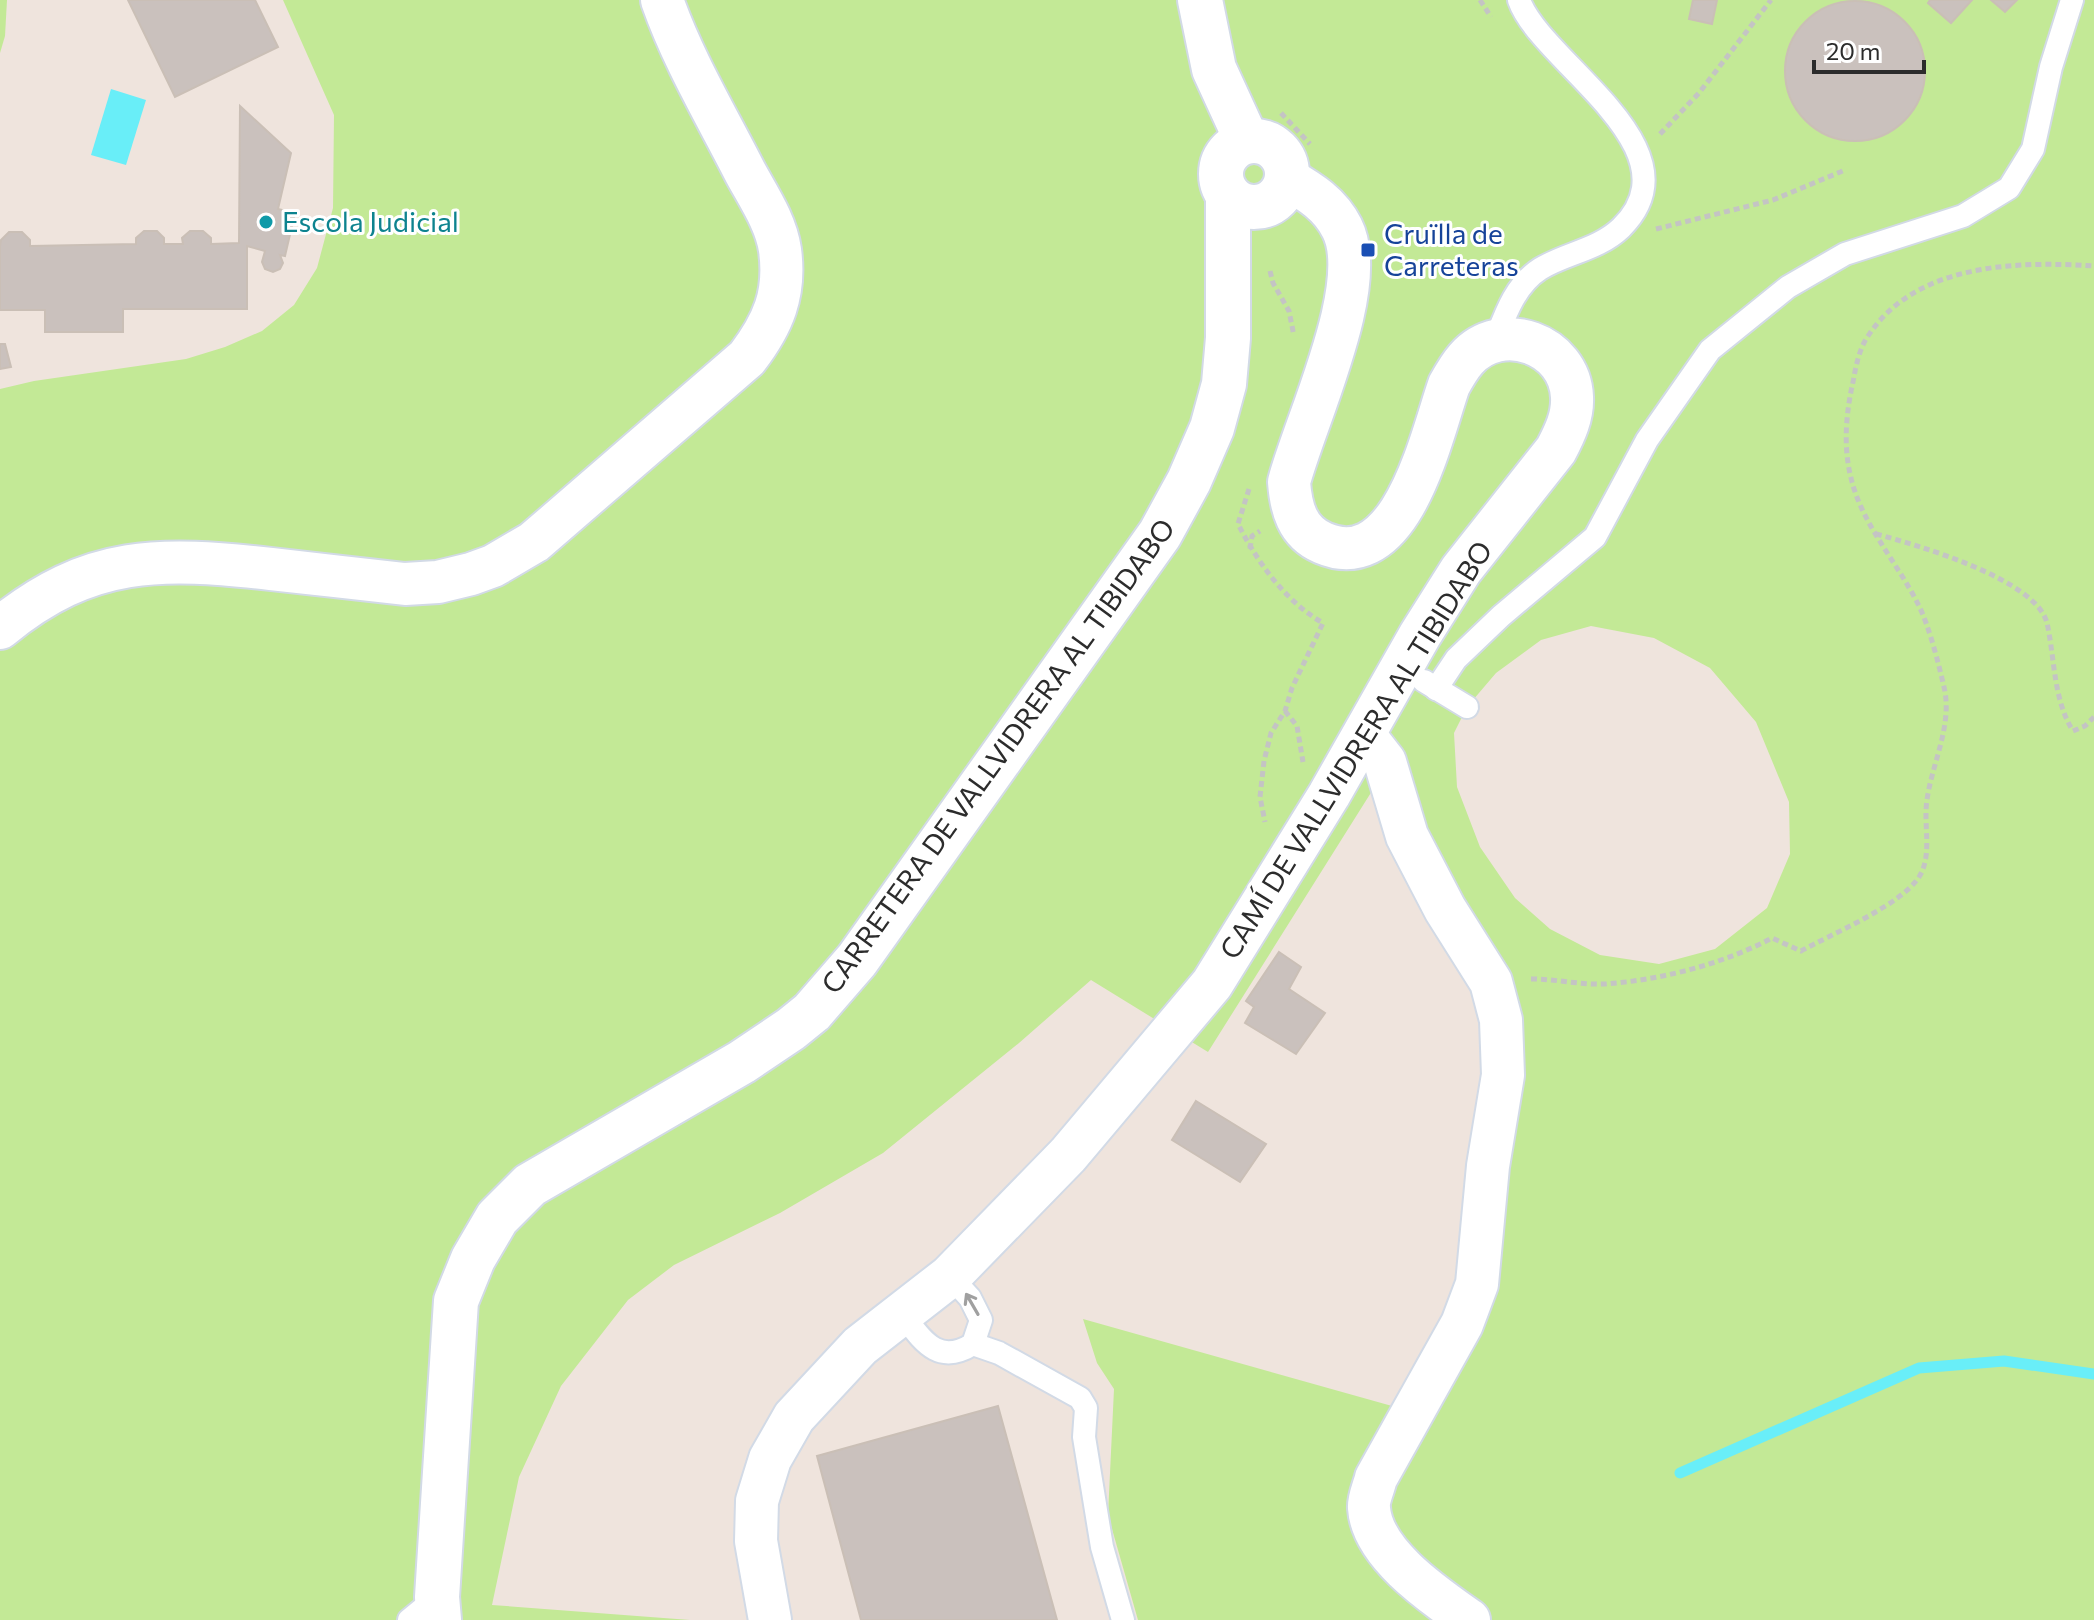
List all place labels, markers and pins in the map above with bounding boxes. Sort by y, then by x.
place label: Escola Judicial [282,204,459,238]
marker: Escola Judicial [257,213,275,231]
place label: Cruïlla de Carreteras [1384,216,1519,282]
marker: Cruïlla de Carreteras [1359,241,1377,259]

